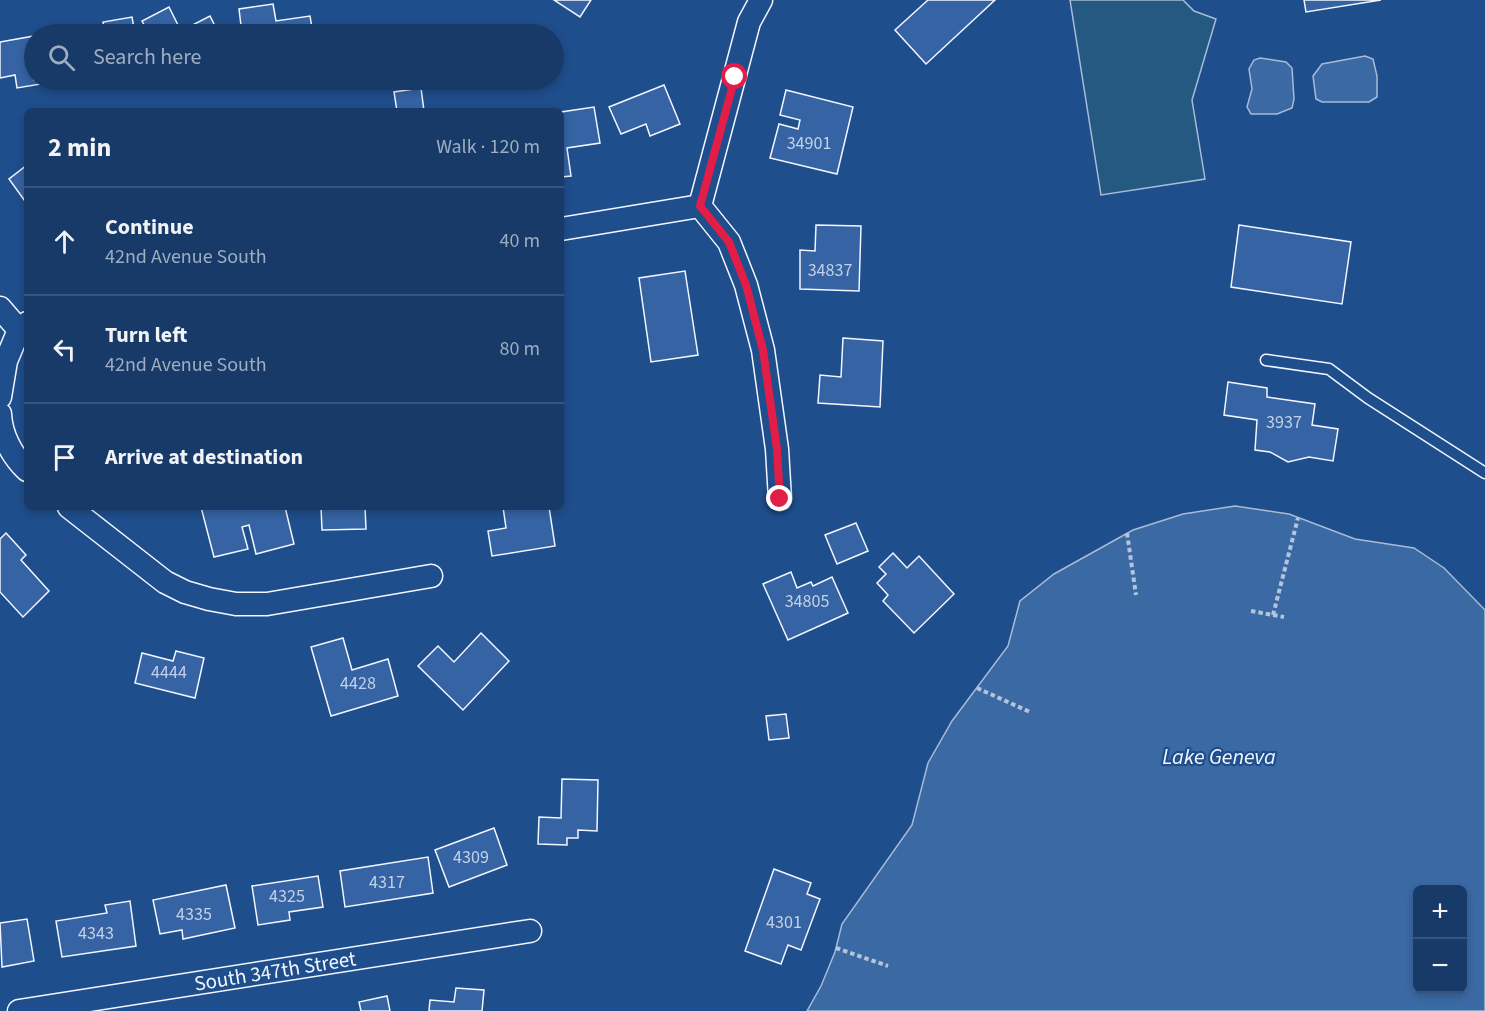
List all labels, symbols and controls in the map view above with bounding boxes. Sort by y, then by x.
search box [24,24,564,90]
icon: search [45,41,78,74]
text: Search here [93,41,201,73]
route start [721,63,747,89]
text: 2 min [48,129,111,166]
house number: 34901 [787,131,831,156]
text: Walk · 120 m [436,133,540,161]
text: Continue [105,211,194,243]
icon: ahead [48,225,81,258]
text: 40 m [500,227,540,255]
text: 42nd Avenue South [105,243,267,271]
house number: 34837 [808,258,852,283]
text: Turn left [105,319,187,351]
icon: left [48,333,81,366]
text: 80 m [500,335,540,363]
text: 42nd Avenue South [105,351,267,379]
house number: 3937 [1266,410,1302,435]
icon: arrive [48,441,81,474]
text: Arrive at destination [105,441,303,473]
route end [766,485,792,511]
house number: 34805 [785,589,829,614]
house number: 4444 [151,660,187,685]
house number: 4428 [340,671,376,696]
water label: Lake Geneva [1162,741,1276,773]
house number: 4309 [453,845,489,870]
house number: 4317 [369,870,405,895]
house number: 4325 [269,884,305,909]
map controls [1413,885,1467,993]
button: + [1413,885,1467,939]
house number: 4335 [176,902,212,927]
house number: 4301 [766,910,802,935]
house number: 4343 [78,921,114,946]
button: − [1413,939,1467,993]
street label: South 347th Street [192,943,358,999]

